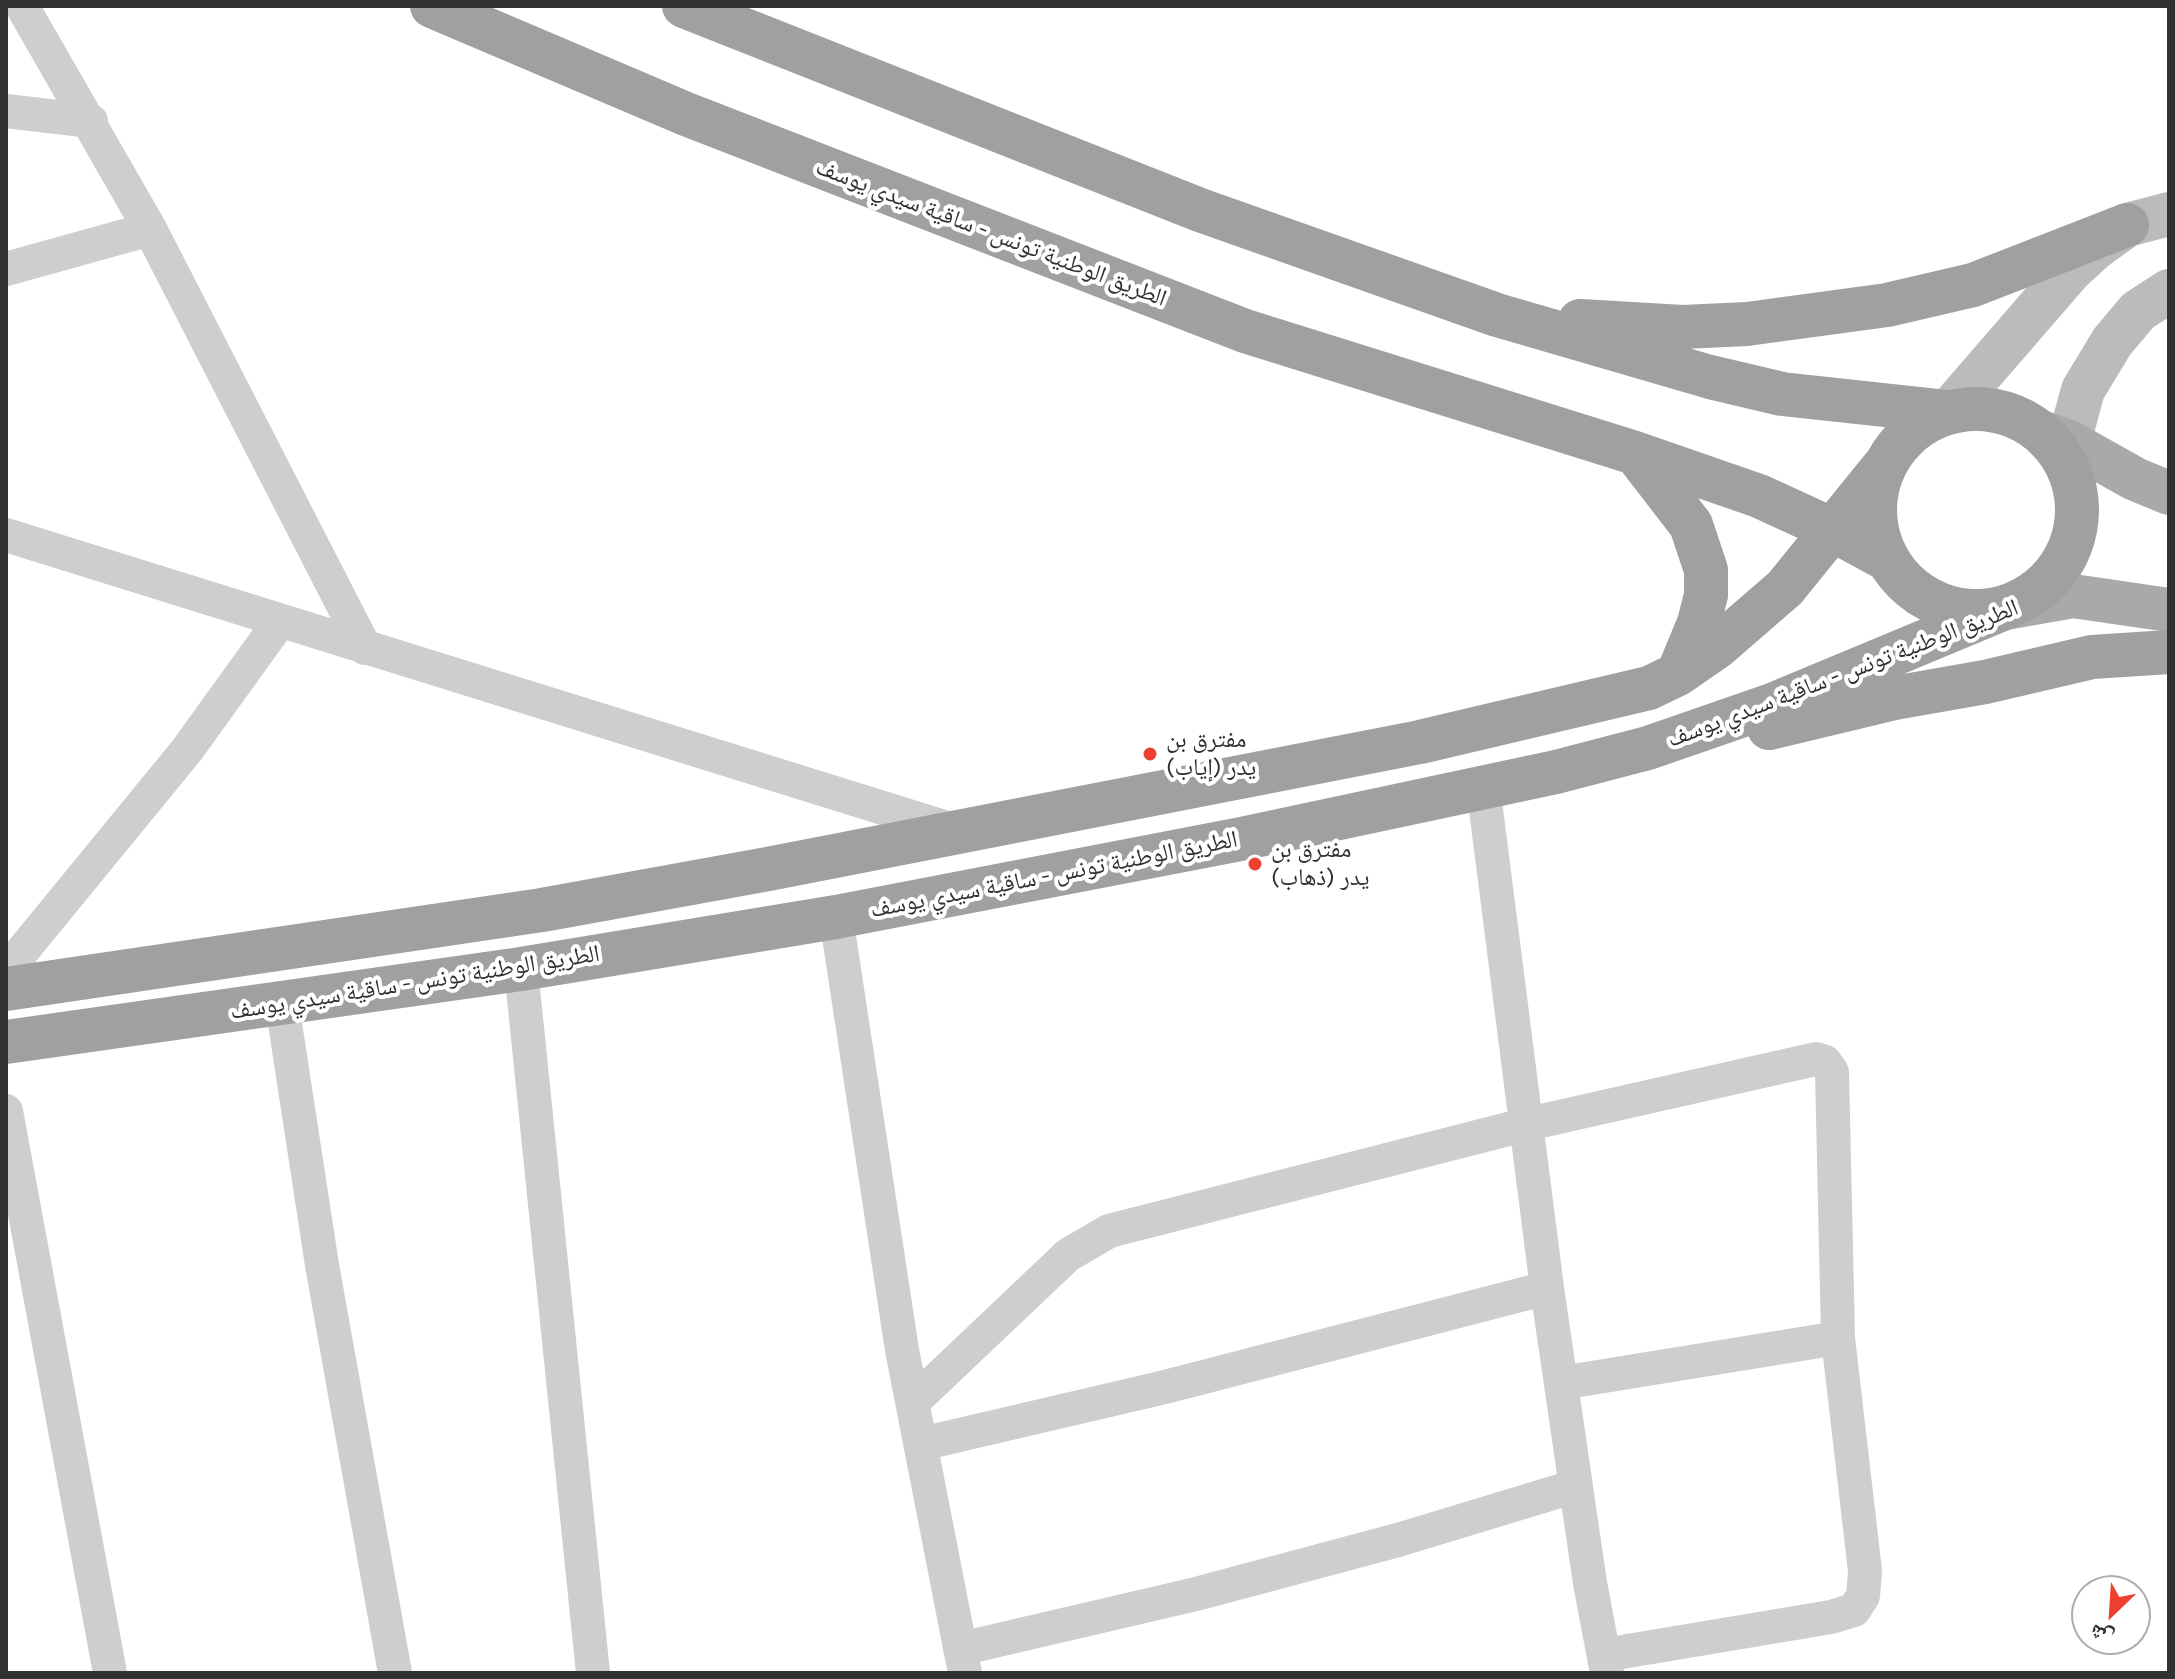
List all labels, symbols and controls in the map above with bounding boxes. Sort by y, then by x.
street label: الطريق الوطنية تونس - ساقية سيدي يوسف [811,153,1171,313]
street label: الطريق الوطنية تونس - ساقية سيدي يوسف [1663,594,2023,754]
place label: مفترق بن يدر (إياب) [1166,726,1256,782]
marker: مفترق بن يدر (إياب) [1141,745,1159,763]
street label: الطريق الوطنية تونس - ساقية سيدي يوسف [868,825,1240,925]
place label: مفترق بن يدر (ذهاب) [1271,836,1369,892]
marker: مفترق بن يدر (ذهاب) [1246,855,1264,873]
street label: الطريق الوطنية تونس - ساقية سيدي يوسف [228,940,602,1026]
north arrow [2071,1575,2151,1655]
text: ش [2086,1618,2118,1652]

